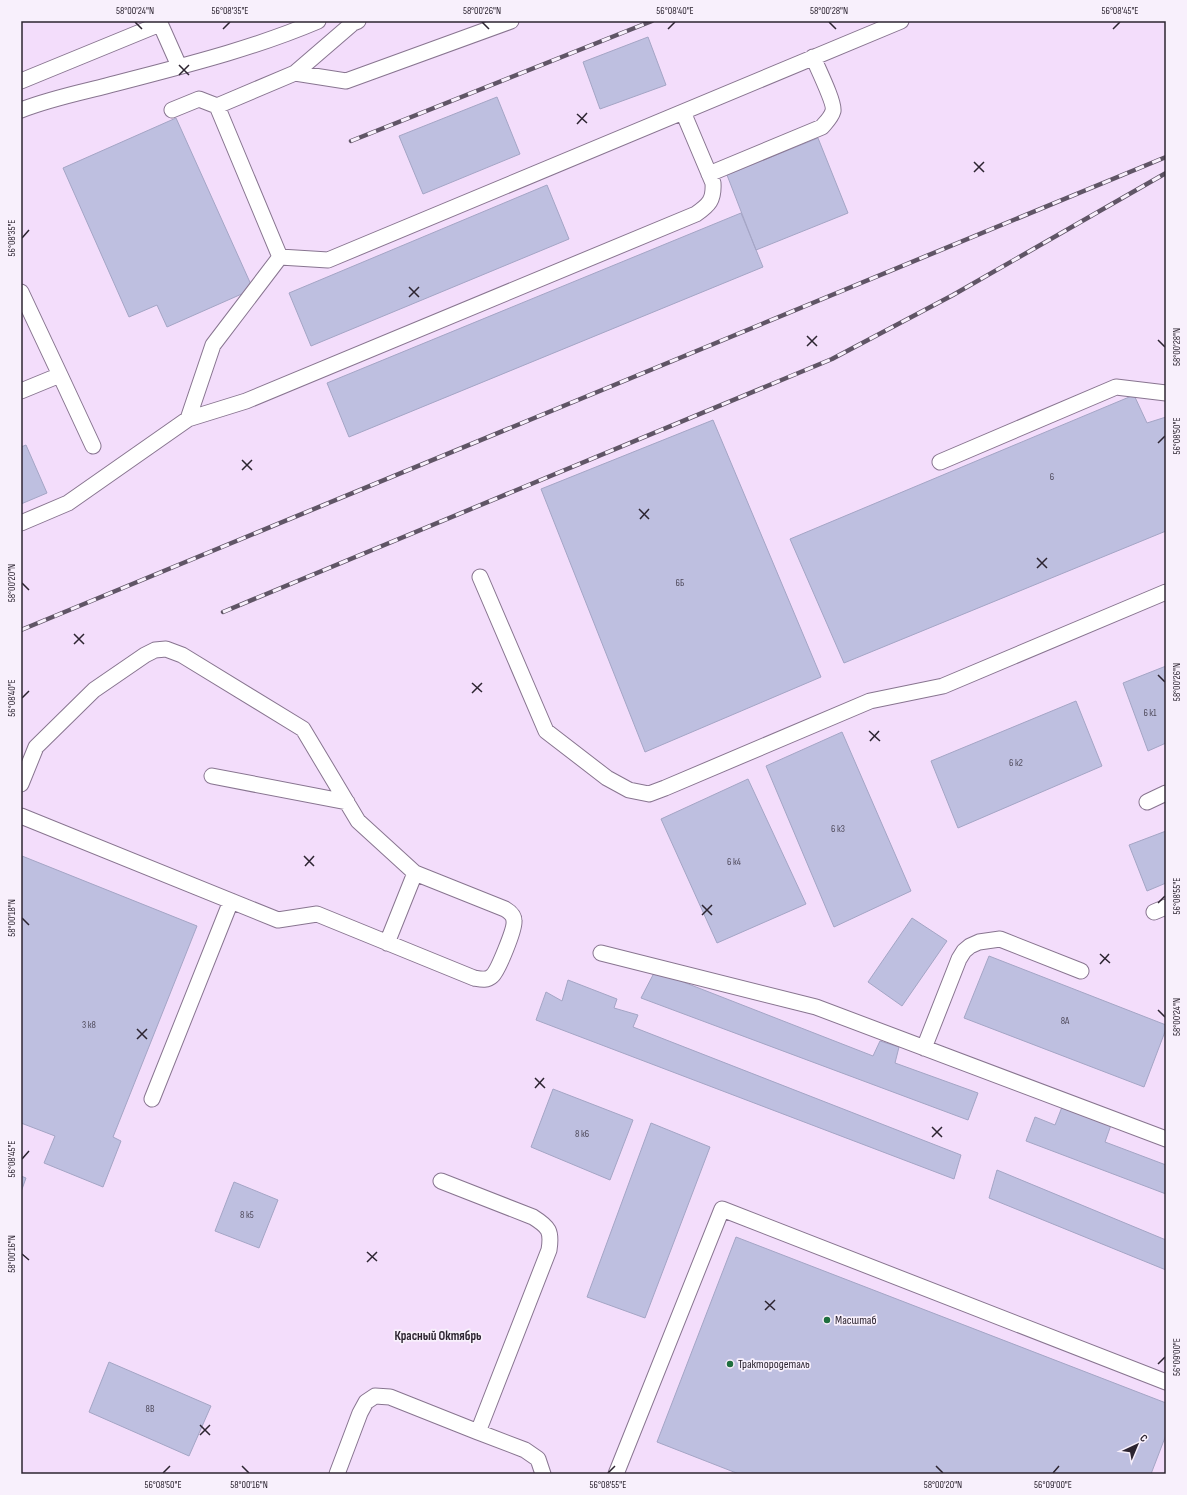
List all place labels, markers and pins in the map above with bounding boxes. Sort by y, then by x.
place label: Масштаб [835,1313,876,1328]
marker: Масштаб [822,1315,832,1325]
place label: Трактородеталь [738,1357,810,1372]
marker: Трактородеталь [725,1359,735,1369]

